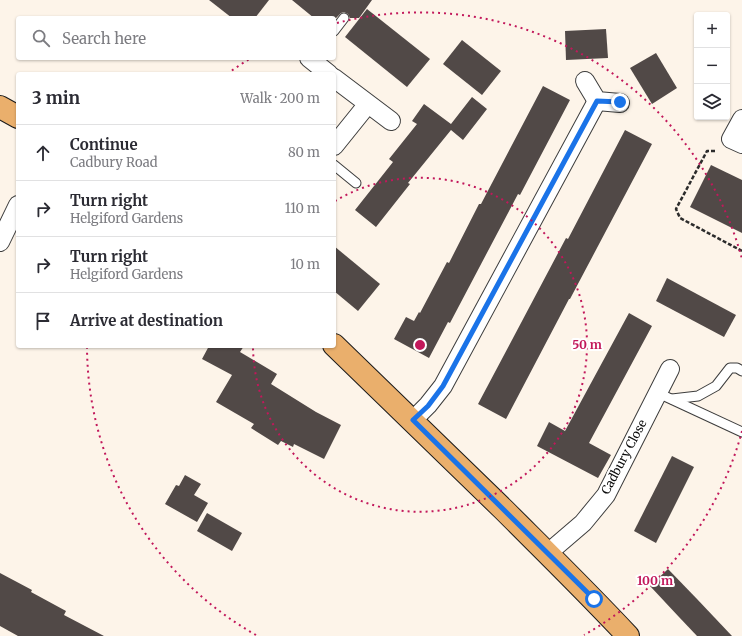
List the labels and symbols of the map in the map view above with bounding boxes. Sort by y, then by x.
route end [611,93,629,111]
text: 50 m [572,337,602,352]
centre of rings [413,338,427,352]
street label: Cadbury Close [598,417,650,497]
text: 100 m [637,573,673,588]
route start [585,590,603,608]

